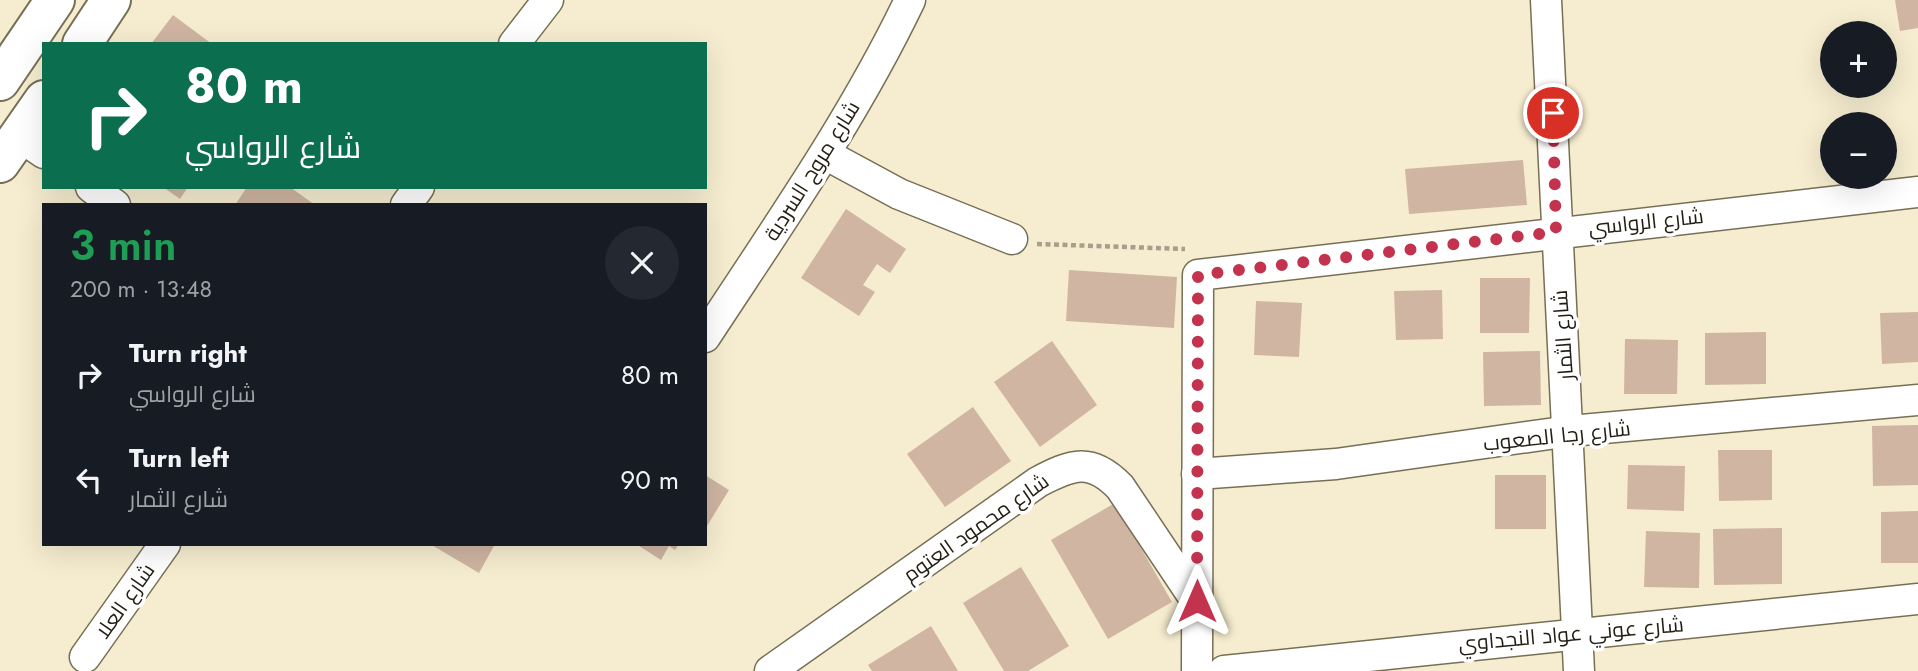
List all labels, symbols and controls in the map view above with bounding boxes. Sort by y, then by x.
map controls [1820,21,1897,189]
button: + [1820,21,1897,98]
text: 80 m [185,51,303,121]
icon: right [70,70,161,161]
pin [1523,83,1583,143]
icon: arrive [1534,94,1572,132]
street label: شارع مروح السردية [757,95,867,247]
button: − [1820,112,1897,189]
text: شارع الرواسي [185,124,361,170]
street label: شارع الرواسي [1587,201,1705,243]
text: 3 min [70,215,176,276]
button: close [605,226,679,300]
text: 200 m · 13:48 [70,272,212,306]
street label: شارع الثمار [1545,289,1581,382]
text: Turn right [129,334,247,372]
icon: right [70,356,108,394]
text: 80 m [621,356,679,394]
text: شارع الرواسي [129,377,256,411]
street label: شارع رجا الصعوب [1482,413,1632,459]
text: Turn left [129,439,229,477]
icon: left [70,461,108,499]
text: 90 m [620,461,679,499]
street label: شارع محمود العتوم [897,466,1055,590]
text: شارع الثمار [129,482,228,516]
street label: شارع العلا [88,557,162,645]
position arrow [1160,564,1234,638]
street label: شارع عوني عواد النجداوي [1457,609,1685,660]

